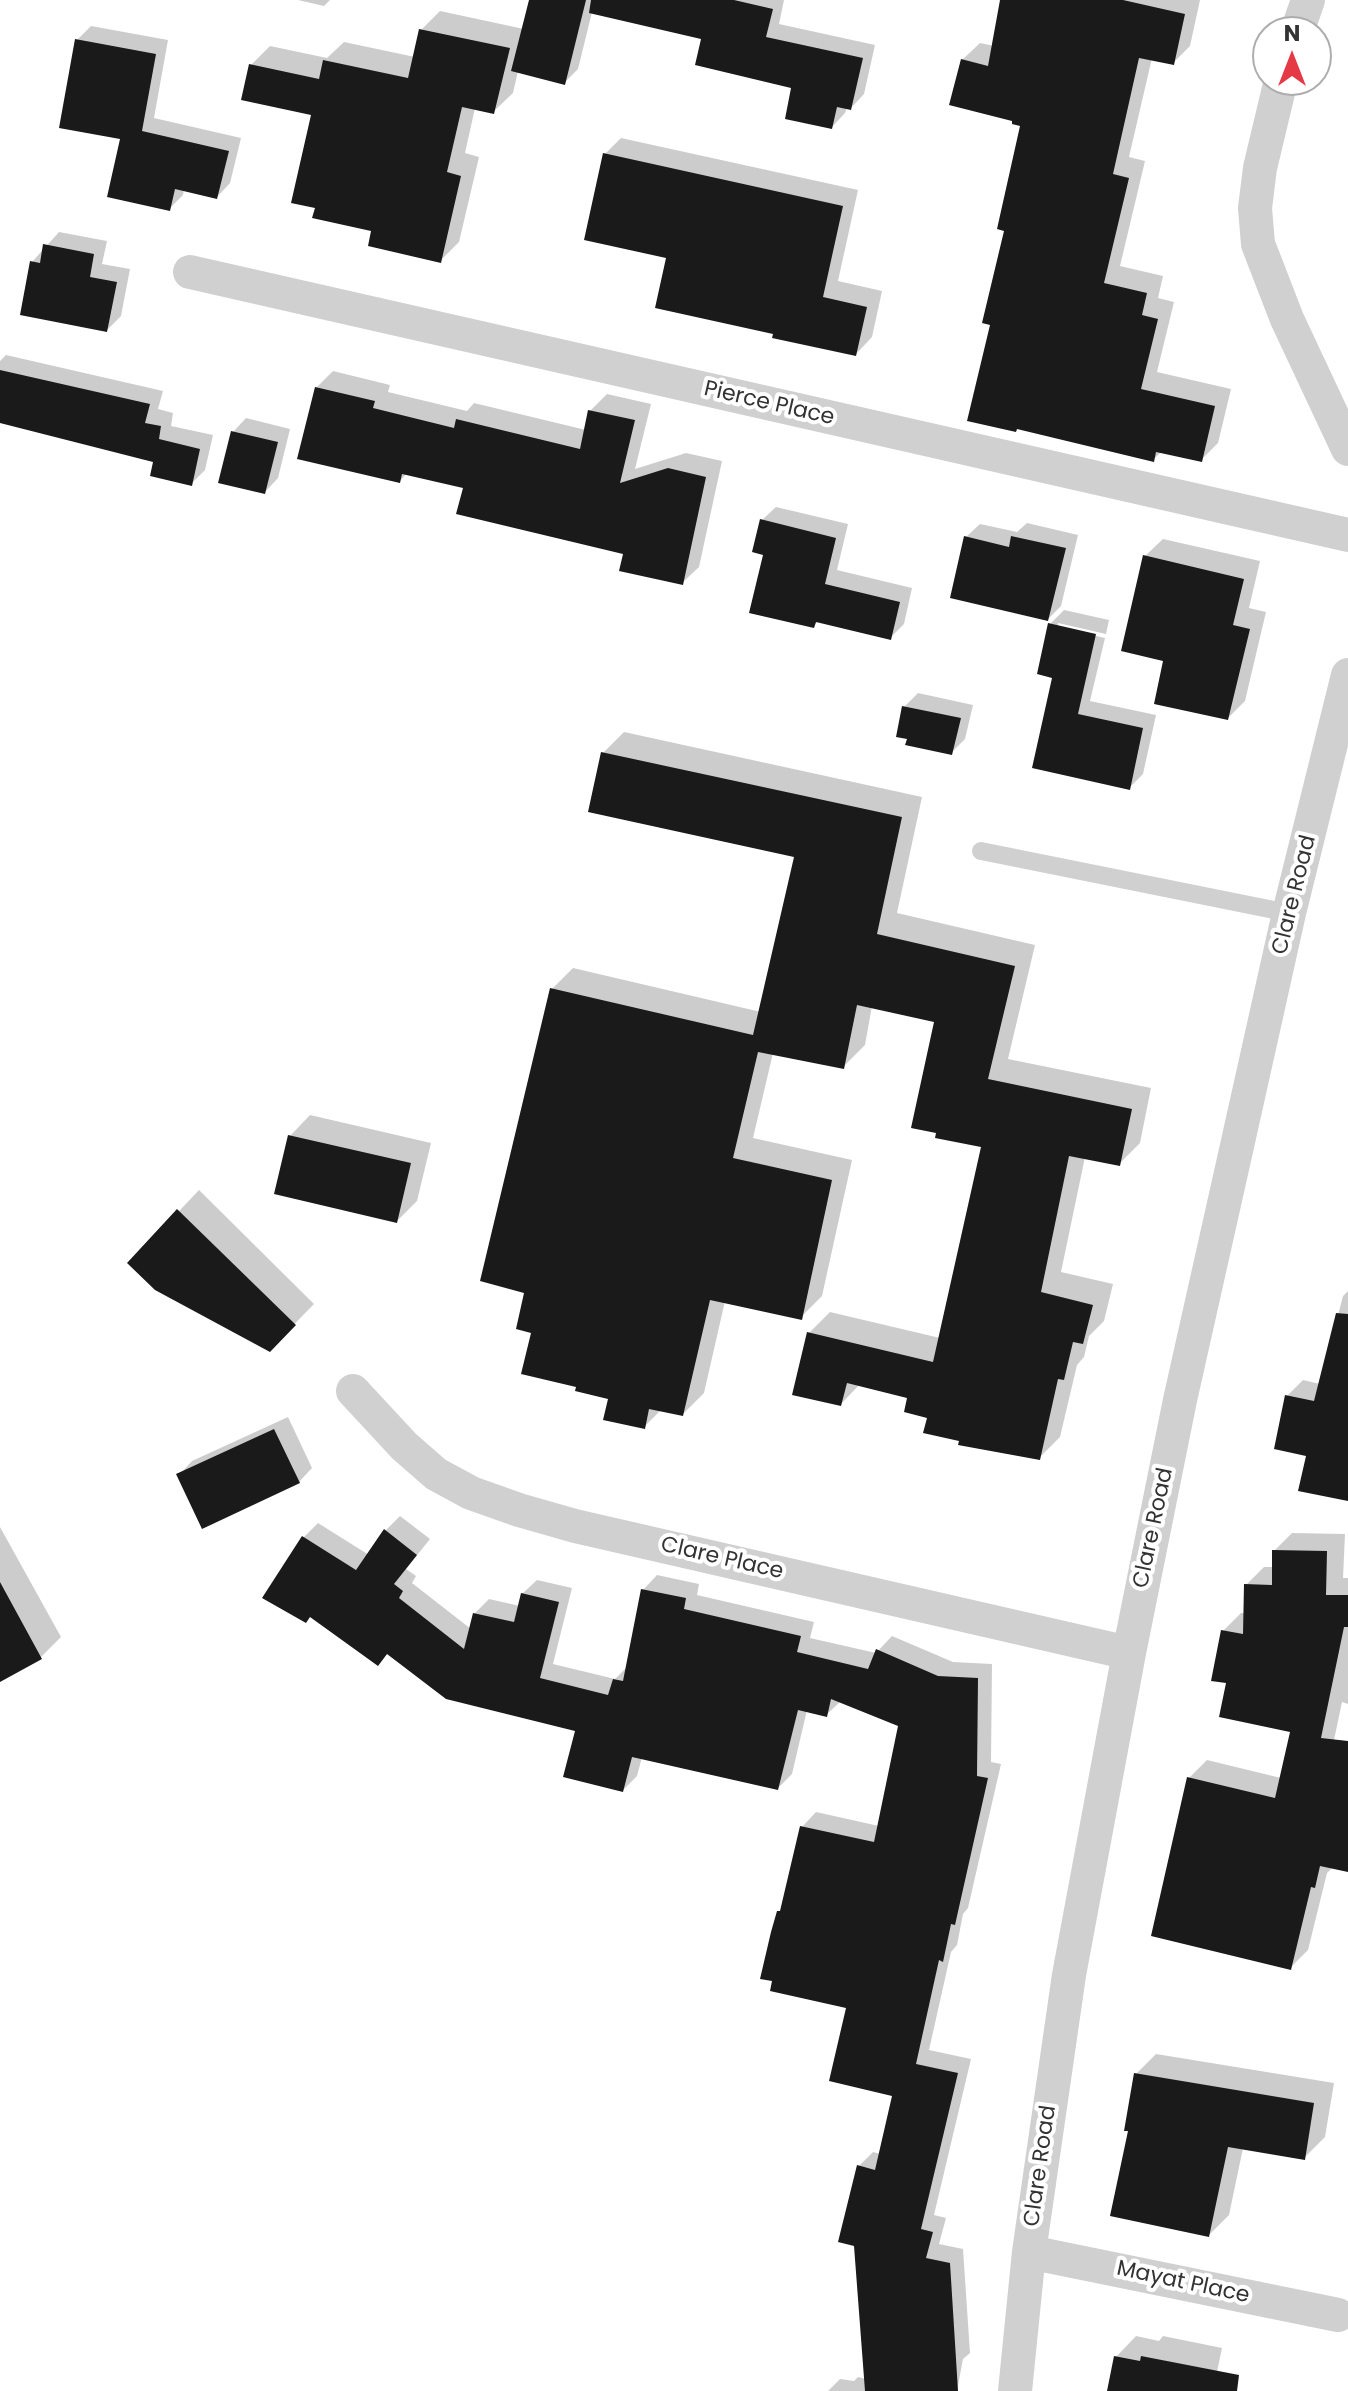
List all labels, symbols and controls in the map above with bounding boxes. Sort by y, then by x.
north arrow [1252,16,1332,96]
text: N [1284,18,1300,49]
street label: Pierce Place [701,376,837,432]
street label: Clare Road [1267,833,1323,957]
street label: Clare Road [1128,1465,1180,1591]
street label: Clare Place [658,1532,786,1586]
street label: Clare Road [1019,2104,1063,2228]
street label: Mayat Place [1114,2256,1252,2310]

